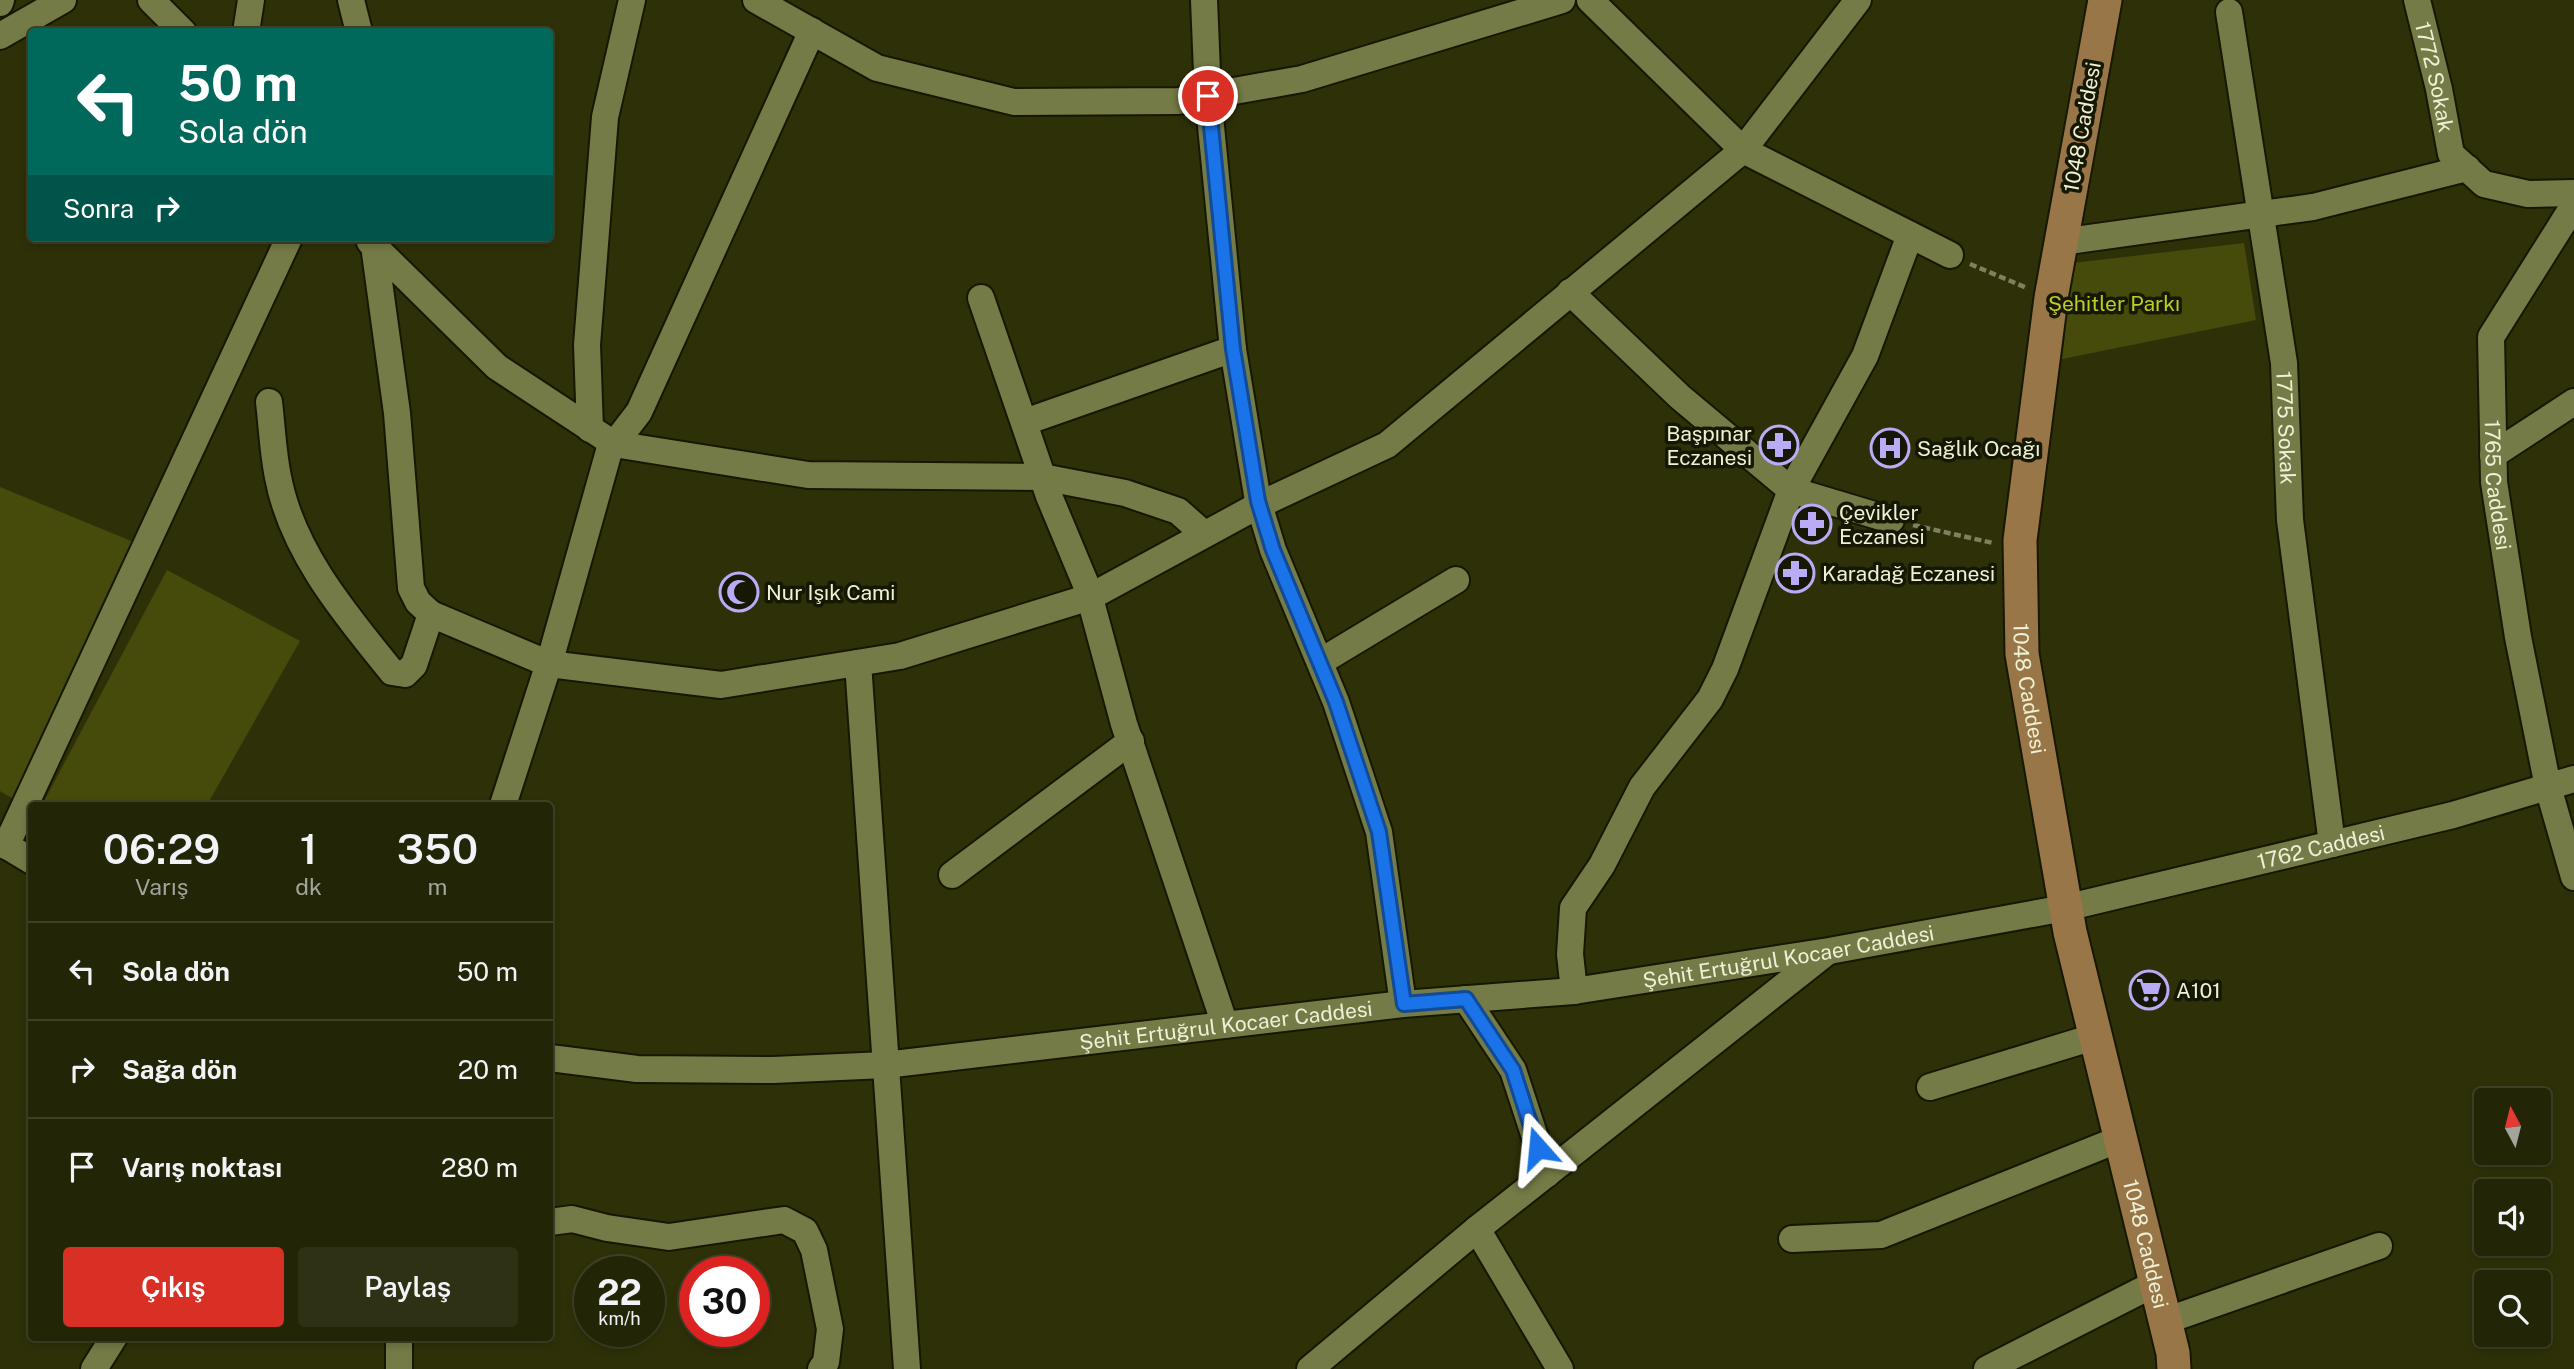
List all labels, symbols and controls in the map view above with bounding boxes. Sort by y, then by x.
street label: 1772 Sokak [2410,19,2459,134]
text: 50 m [178,54,298,112]
icon: left [63,56,154,147]
street label: 1048 Caddesi [2058,60,2106,194]
pin [1178,66,1238,126]
icon: arrive [1189,77,1227,115]
text: Sola dön [178,113,308,150]
icon: right [148,189,186,227]
text: Sonra [63,193,134,224]
park label: Şehitler Parkı [2048,291,2180,316]
street label: 1775 Sokak [2272,370,2301,485]
street label: 1765 Caddesi [2480,419,2517,552]
place label: Başpınar Eczanesi [1666,421,1752,470]
pharmacy icon: Başpınar Eczanesi [1758,424,1800,466]
hospital icon: Sağlık Ocağı [1869,427,1911,469]
place label: Sağlık Ocağı [1917,436,2040,461]
place label: Çevikler Eczanesi [1839,500,1925,549]
pharmacy icon: Çevikler Eczanesi [1791,503,1833,545]
pharmacy icon: Karadağ Eczanesi [1774,552,1816,594]
place label: Karadağ Eczanesi [1822,561,1995,586]
mosque icon: Nur Işık Cami [718,571,760,613]
place label: Nur Işık Cami [766,580,895,605]
street label: 1048 Caddesi [2009,623,2052,756]
street label: 1762 Caddesi [2255,819,2387,874]
text: 06:29 [103,824,220,873]
text: 1 [300,824,317,873]
text: 350 [397,824,478,873]
text: Varış [135,873,188,900]
text: dk [295,873,322,900]
text: m [428,873,447,900]
street label: Şehit Ertuğrul Kocaer Caddesi [1641,920,1936,993]
icon: left [63,952,101,990]
text: Sola dön [122,956,230,987]
text: 50 m [457,956,518,987]
supermarket icon: A101 [2128,969,2170,1011]
place label: A101 [2176,978,2221,1003]
street label: Şehit Ertuğrul Kocaer Caddesi [1078,995,1374,1055]
icon: right [63,1050,101,1088]
text: Sağa dön [122,1054,237,1085]
text: 20 m [458,1054,518,1085]
north arrow [2474,1088,2552,1166]
map controls [2474,1088,2551,1347]
position arrow [1501,1111,1575,1185]
icon: arrive [63,1148,101,1186]
text: Varış noktası [122,1152,282,1183]
text: 280 m [441,1152,518,1183]
street label: 1048 Caddesi [2118,1177,2174,1311]
button: sound [2474,1179,2551,1256]
button: Çıkış [63,1247,284,1327]
button: Paylaş [298,1247,518,1327]
speed limit sign: 30 [679,1256,770,1347]
button: search [2474,1270,2551,1347]
text: 22 [597,1272,642,1313]
text: km/h [598,1308,641,1329]

